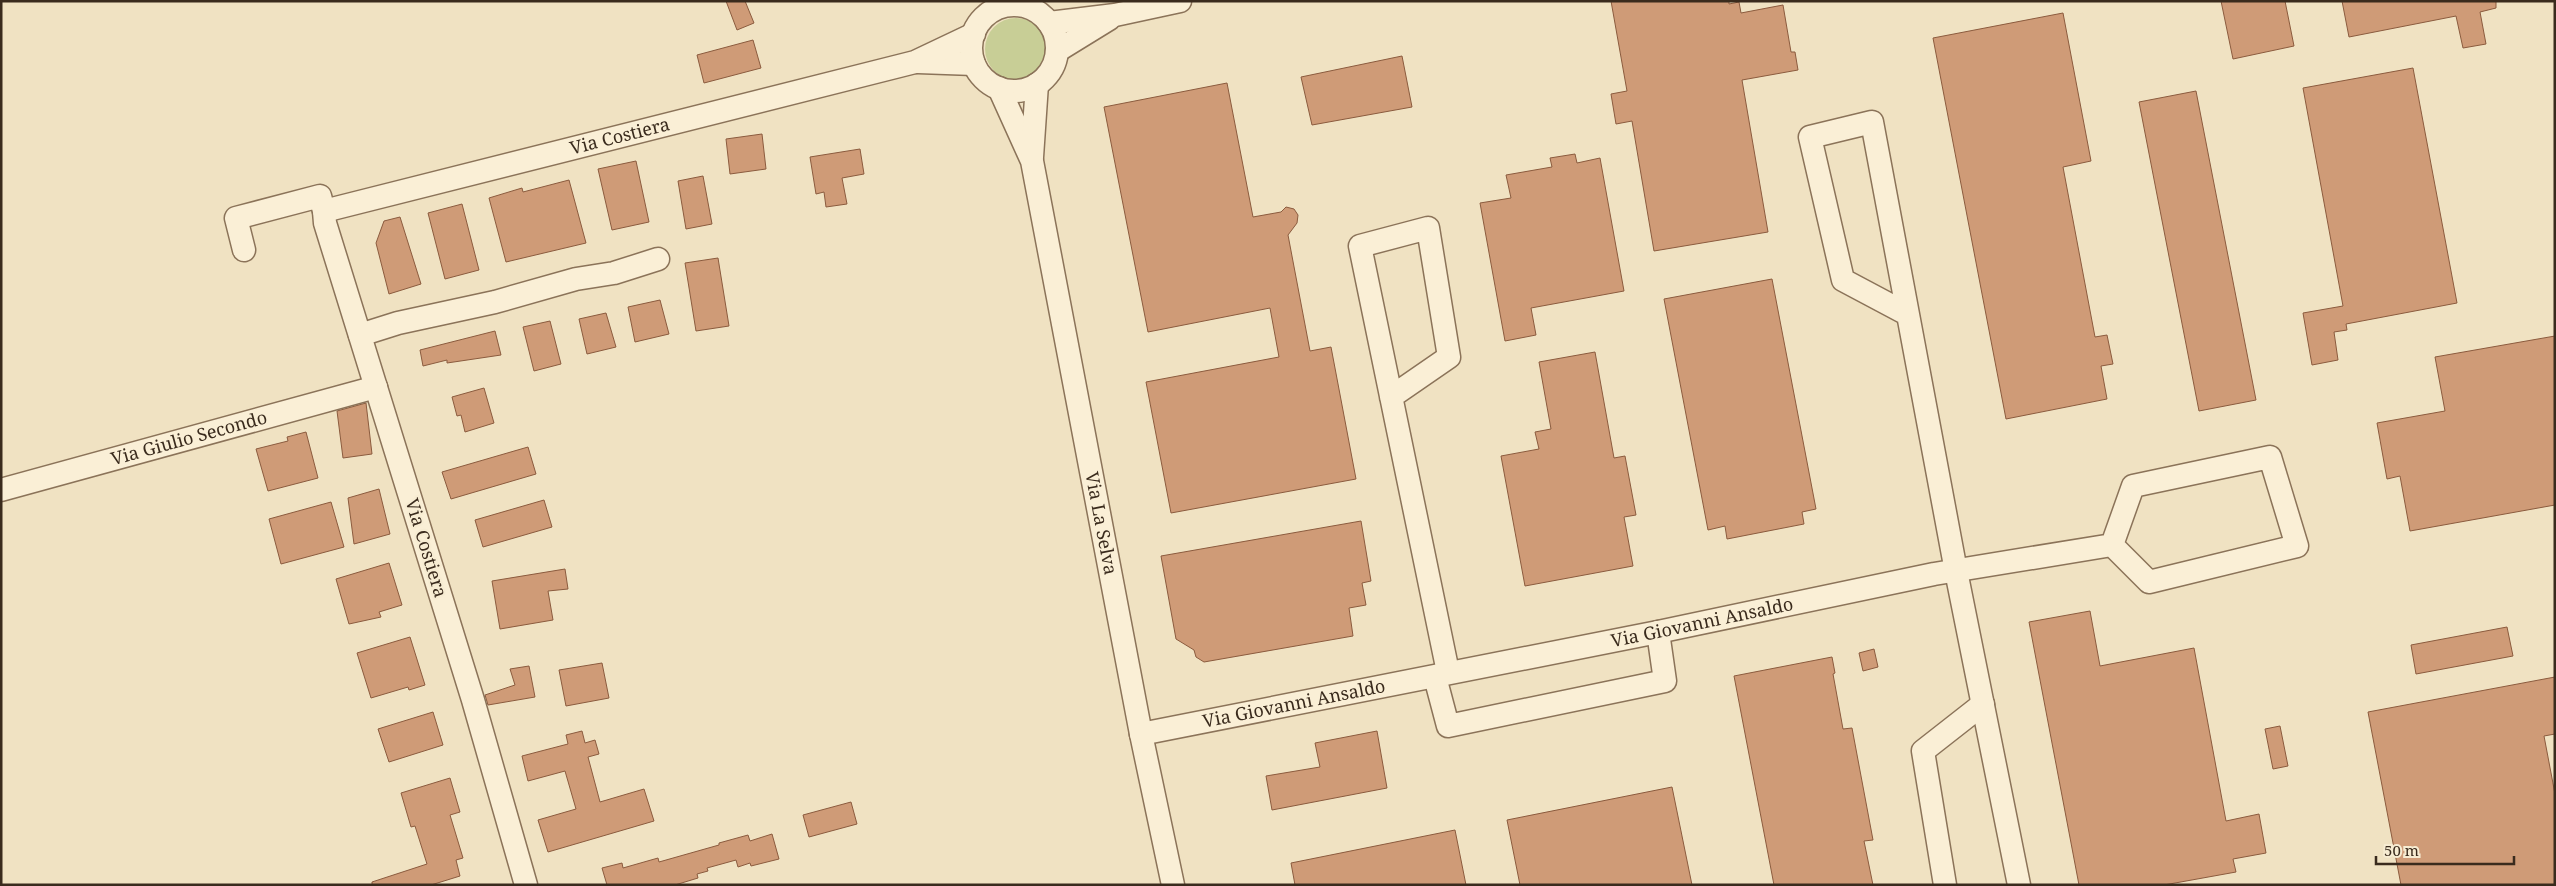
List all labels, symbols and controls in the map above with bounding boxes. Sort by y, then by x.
street label: Via Costiera [567,111,672,160]
street label: Via Giulio Secondo [108,404,270,470]
street label: Via La Selva [1080,470,1123,577]
street label: Via Costiera [401,495,453,600]
street label: Via Giovanni Ansaldo [1609,591,1795,652]
street label: Via Giovanni Ansaldo [1200,673,1387,733]
scale bar [2376,834,2514,866]
text: 50 m [2384,840,2419,860]

